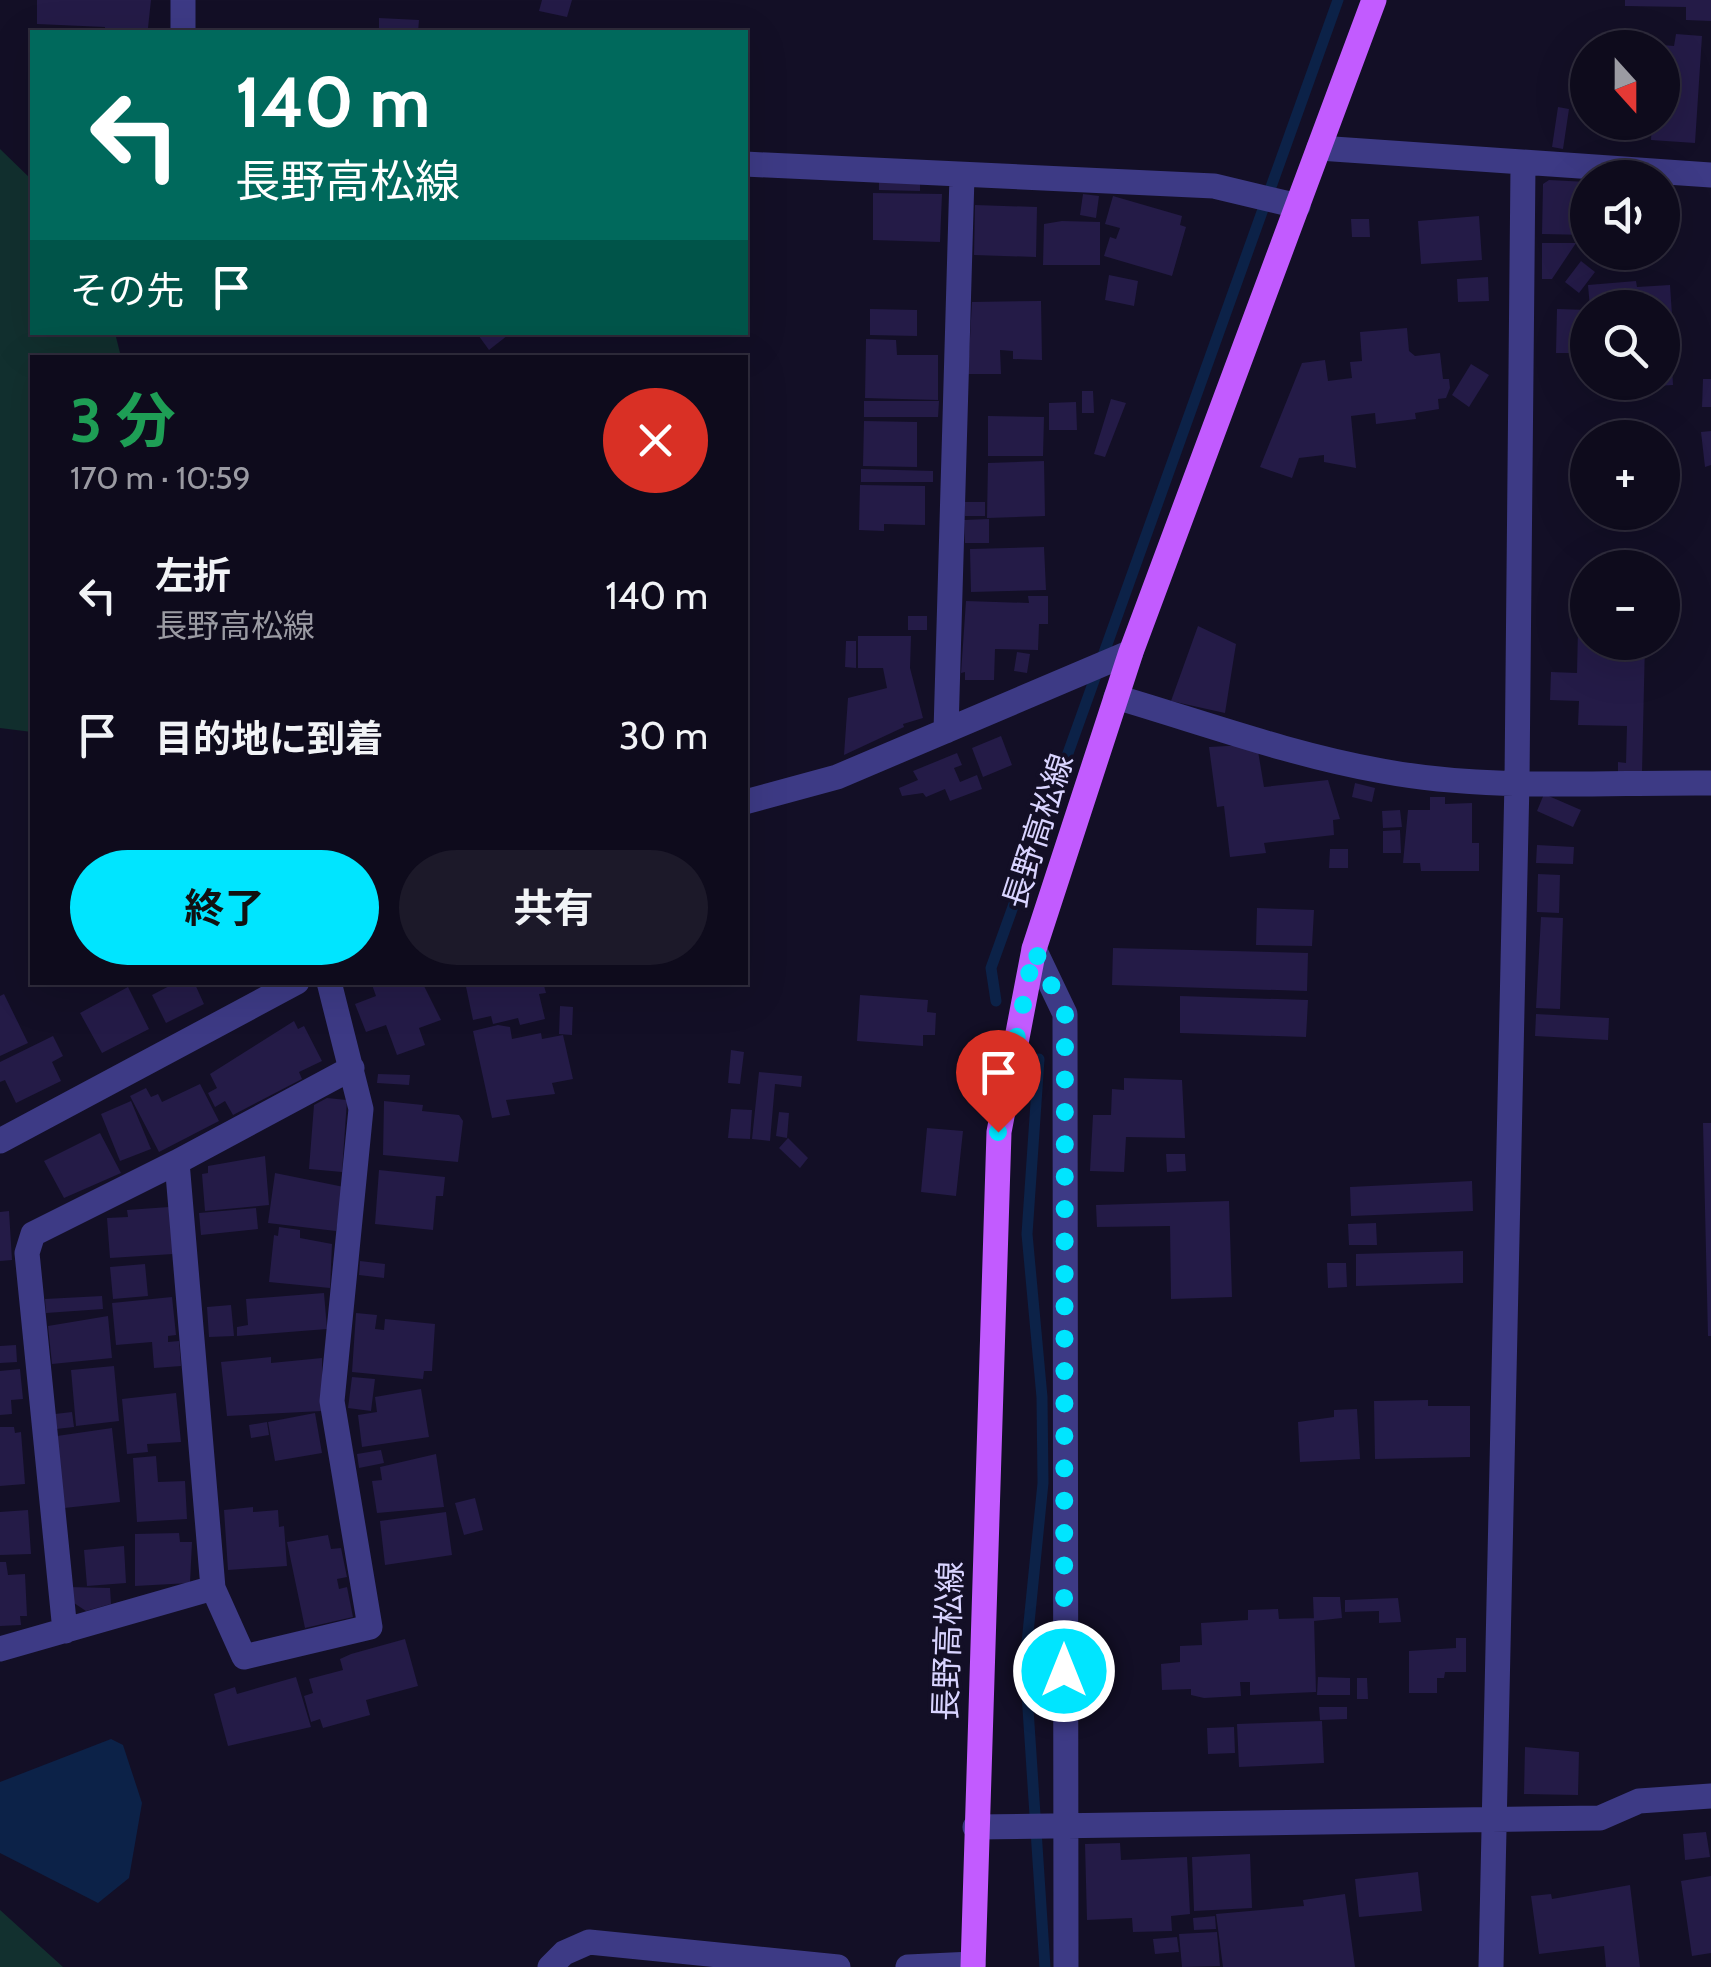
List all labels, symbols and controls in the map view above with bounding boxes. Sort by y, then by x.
north arrow [1570,30,1680,140]
map controls [1570,30,1680,660]
text: 140 m [235,59,430,145]
icon: left [70,70,200,200]
text: 長野高松線 [235,154,460,208]
button: sound [1570,160,1680,270]
icon: arrive [204,260,259,315]
text: その先 [70,267,184,314]
button: search [1570,290,1680,400]
text: 3 分 [70,384,176,457]
button: close [603,388,708,493]
button: + [1570,420,1680,530]
text: 170 m · 10:59 [70,458,251,497]
button: − [1570,550,1680,660]
text: 左折 [155,552,231,599]
icon: left [70,568,125,623]
text: 140 m [605,572,708,619]
text: 長野高松線 [155,606,315,645]
icon: arrive [70,708,125,763]
text: 30 m [619,712,708,759]
text: 目的地に到着 [155,715,383,762]
street label: 長野高松線 [994,749,1081,913]
button: 終了 [70,850,379,965]
button: 共有 [399,850,708,965]
pin [956,1030,1041,1133]
icon: arrive [971,1045,1026,1100]
street label: 長野高松線 [925,1560,970,1722]
position arrow [1012,1619,1116,1723]

